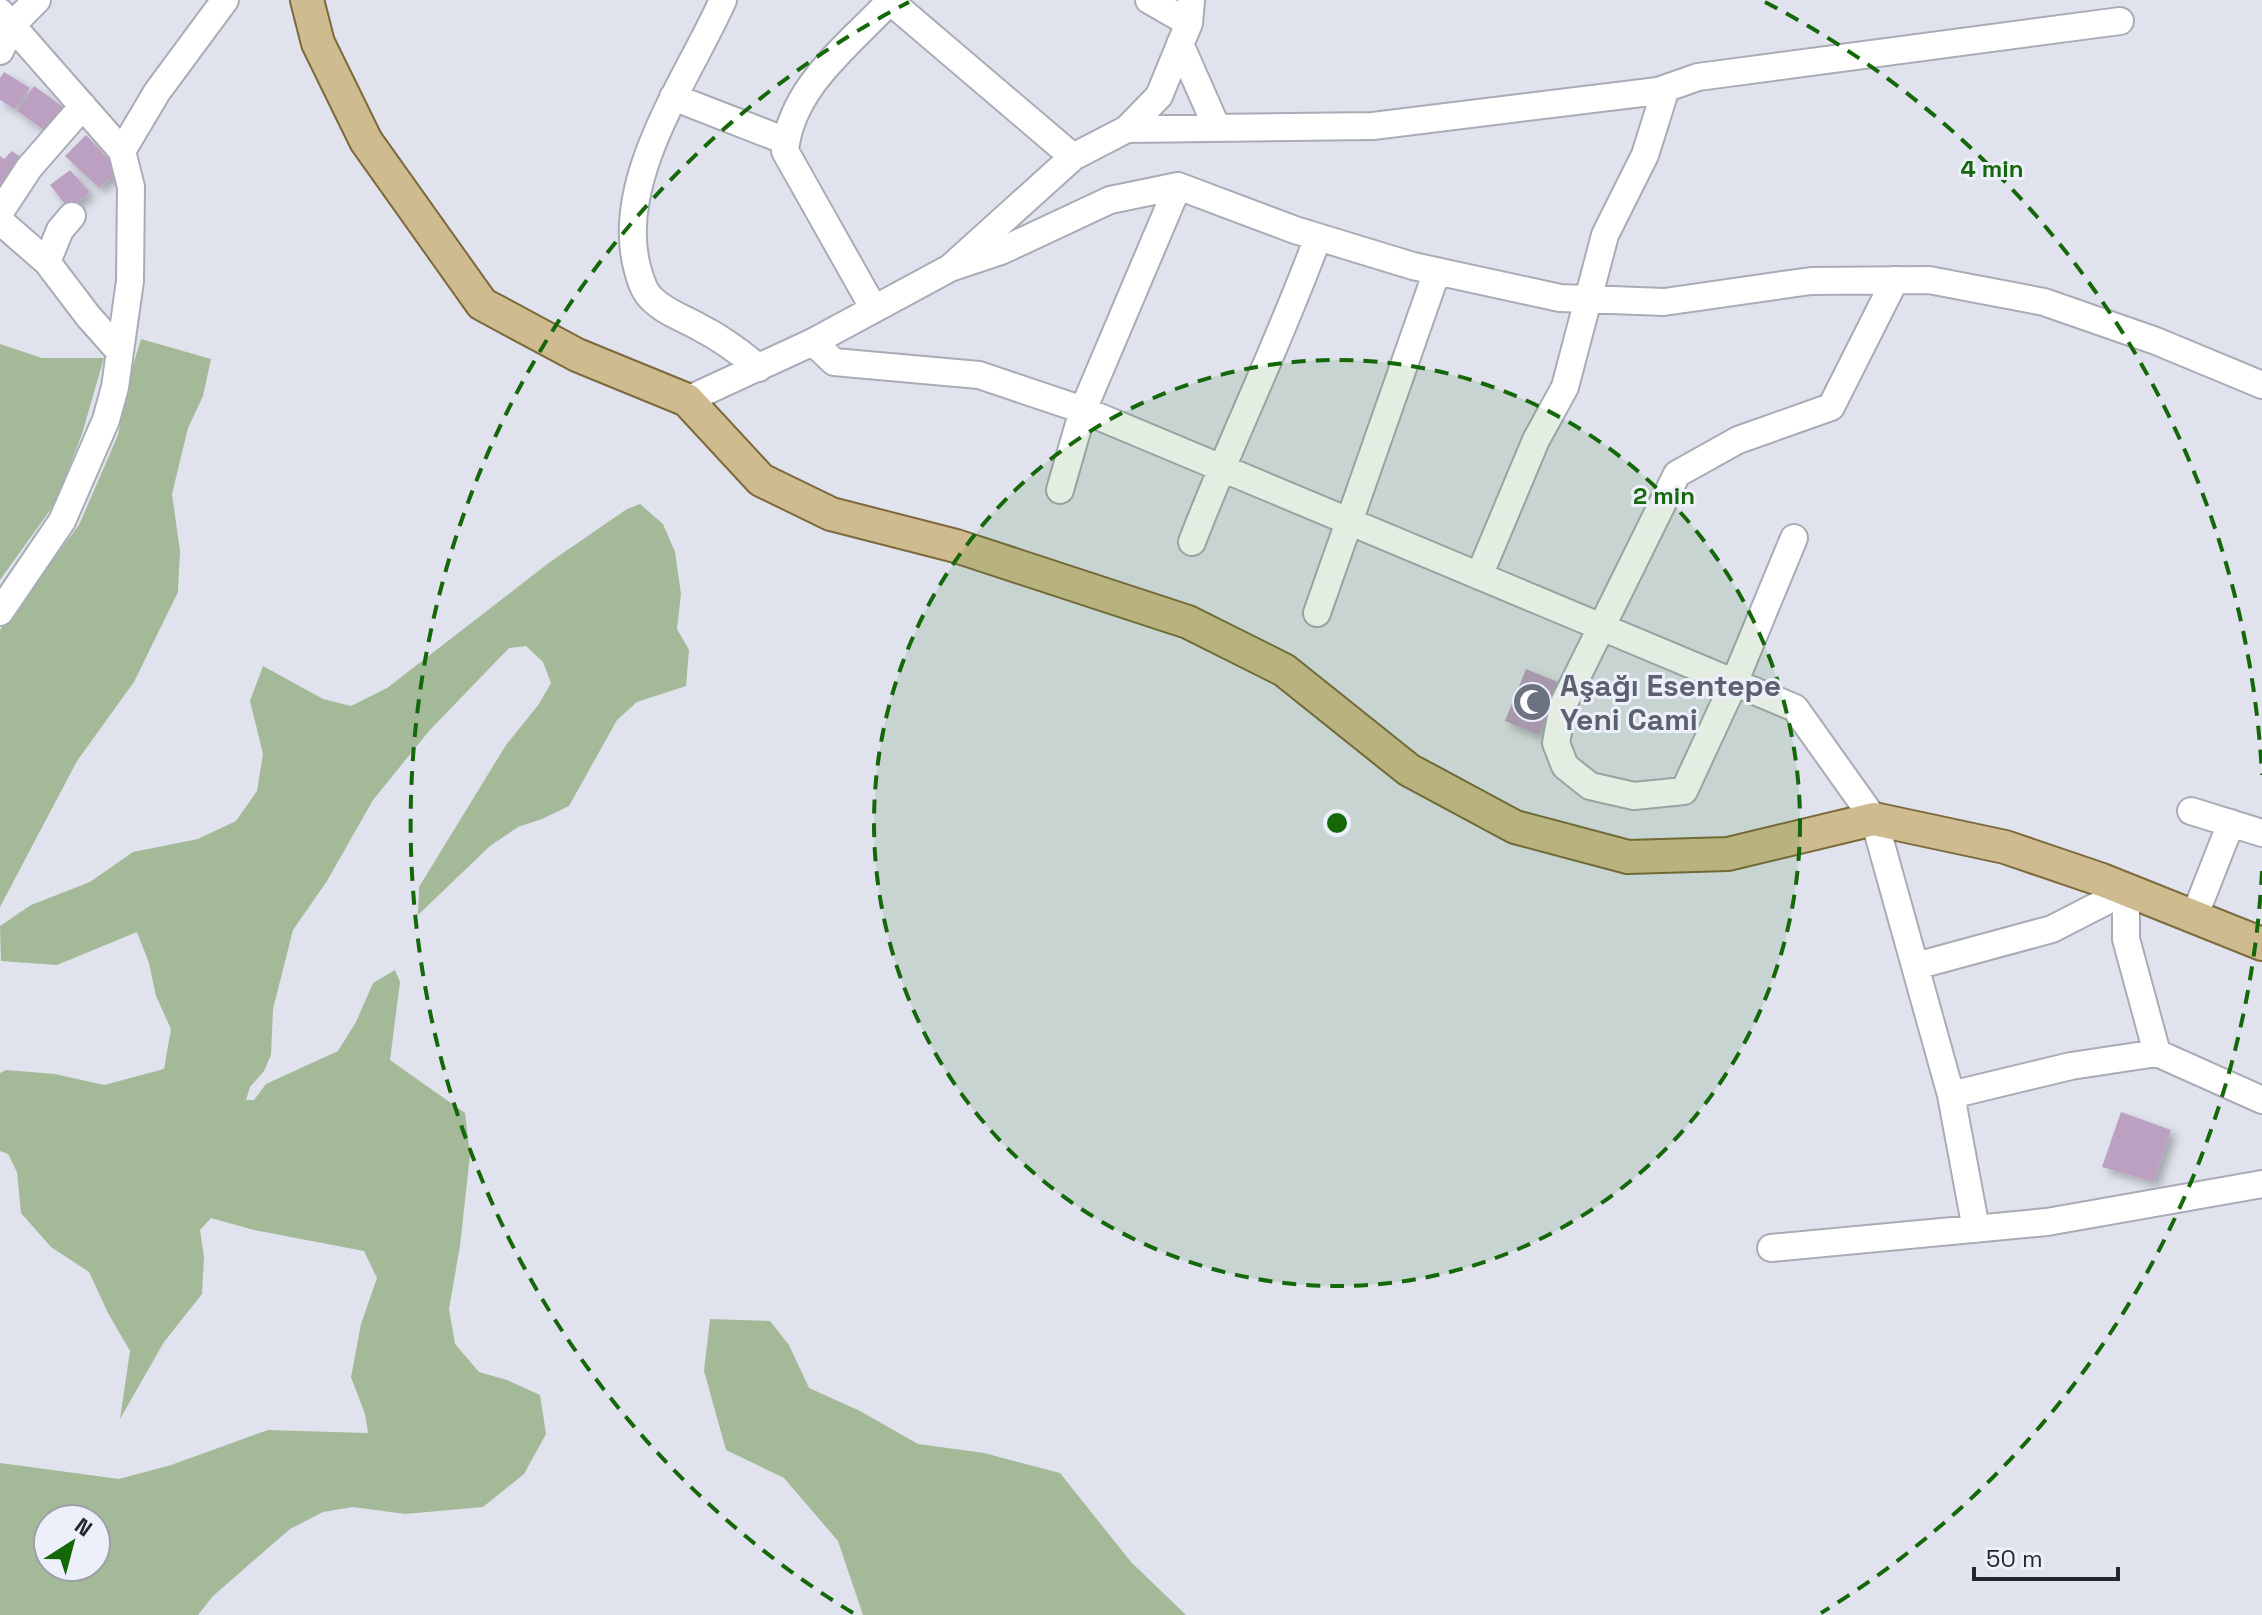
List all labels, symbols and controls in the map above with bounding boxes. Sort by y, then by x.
text: 4 min [1960,153,2024,184]
text: 2 min [1633,480,1695,511]
place label: Aşağı Esentepe Yeni Cami [1560,666,1781,739]
mosque icon: Aşağı Esentepe Yeni Cami [1511,681,1553,723]
centre of rings [1323,809,1351,837]
north arrow [32,1503,112,1583]
text: N [70,1511,98,1542]
scale bar [1974,1531,2118,1581]
text: 50 m [1986,1543,2043,1574]

